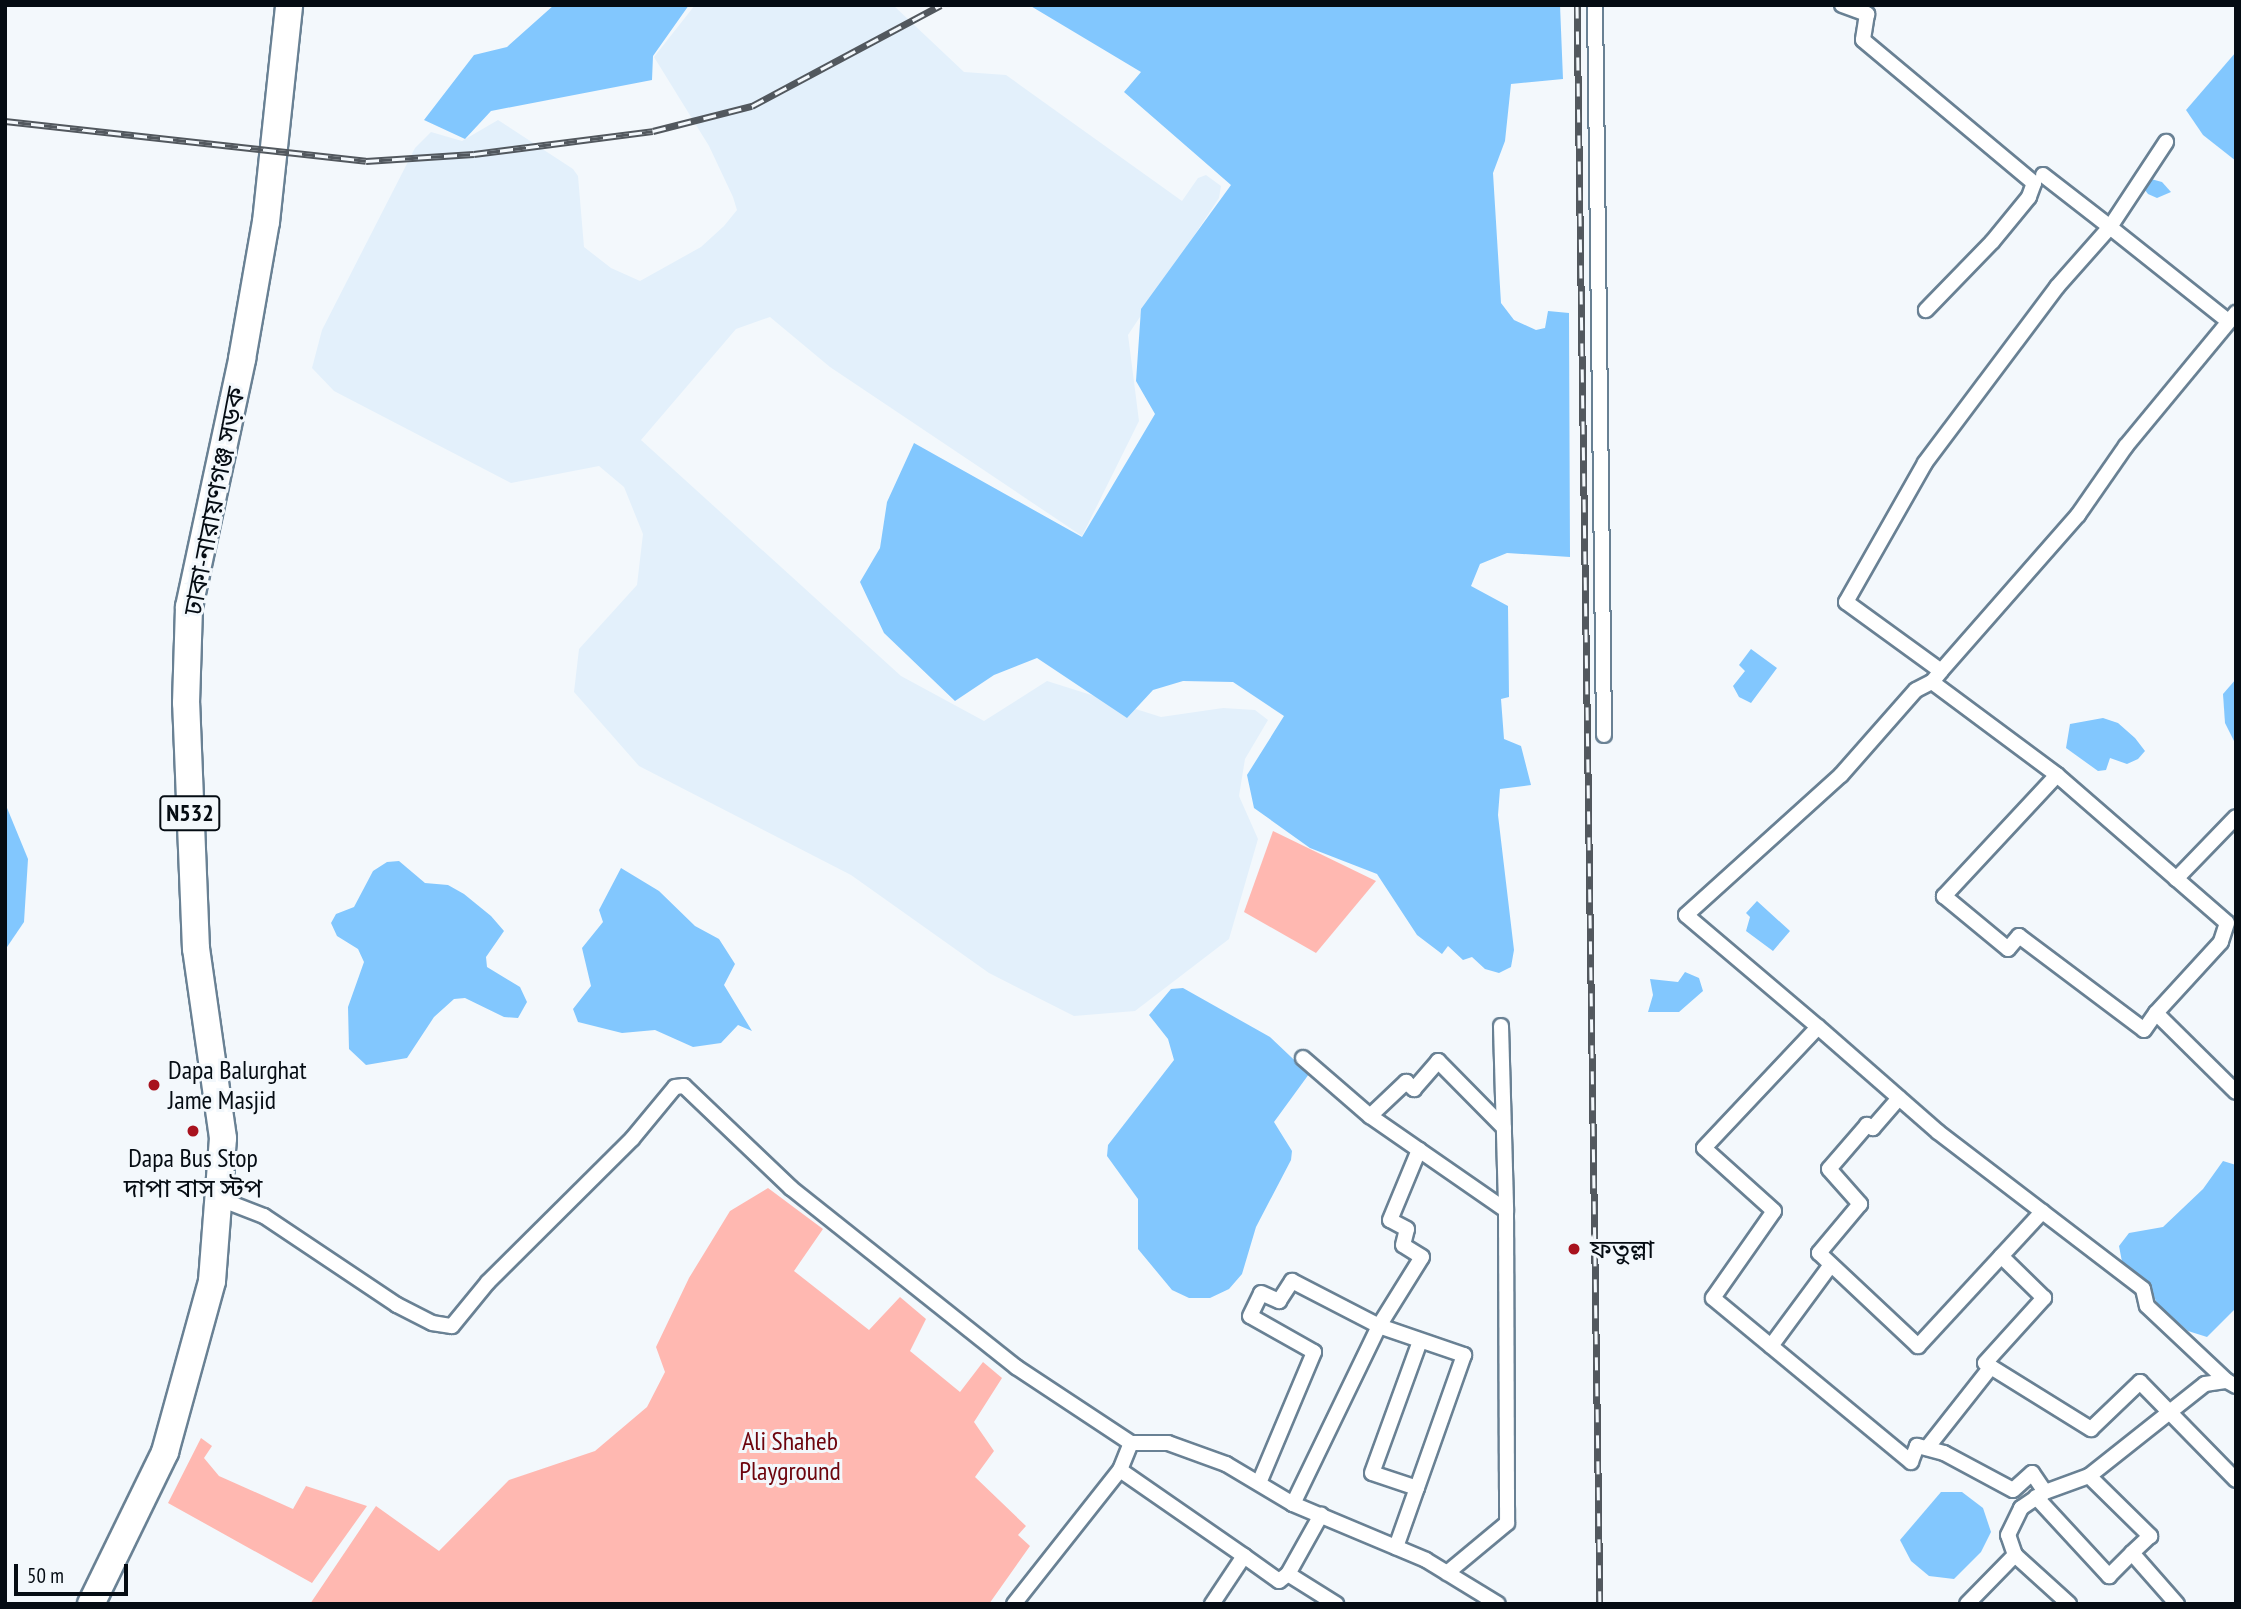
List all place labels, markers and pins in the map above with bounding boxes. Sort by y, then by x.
place label: Dapa Balurghat Jame Masjid [168,1054,307,1116]
marker: Dapa Balurghat Jame Masjid [146,1077,162,1093]
marker: Dapa Bus Stop দাপা বাস স্টপ [185,1123,201,1139]
place label: Dapa Bus Stop দাপা বাস স্টপ [124,1142,262,1204]
place label: ফতুল্লা [1590,1233,1654,1265]
marker: ফতুল্লা [1564,1239,1584,1259]

